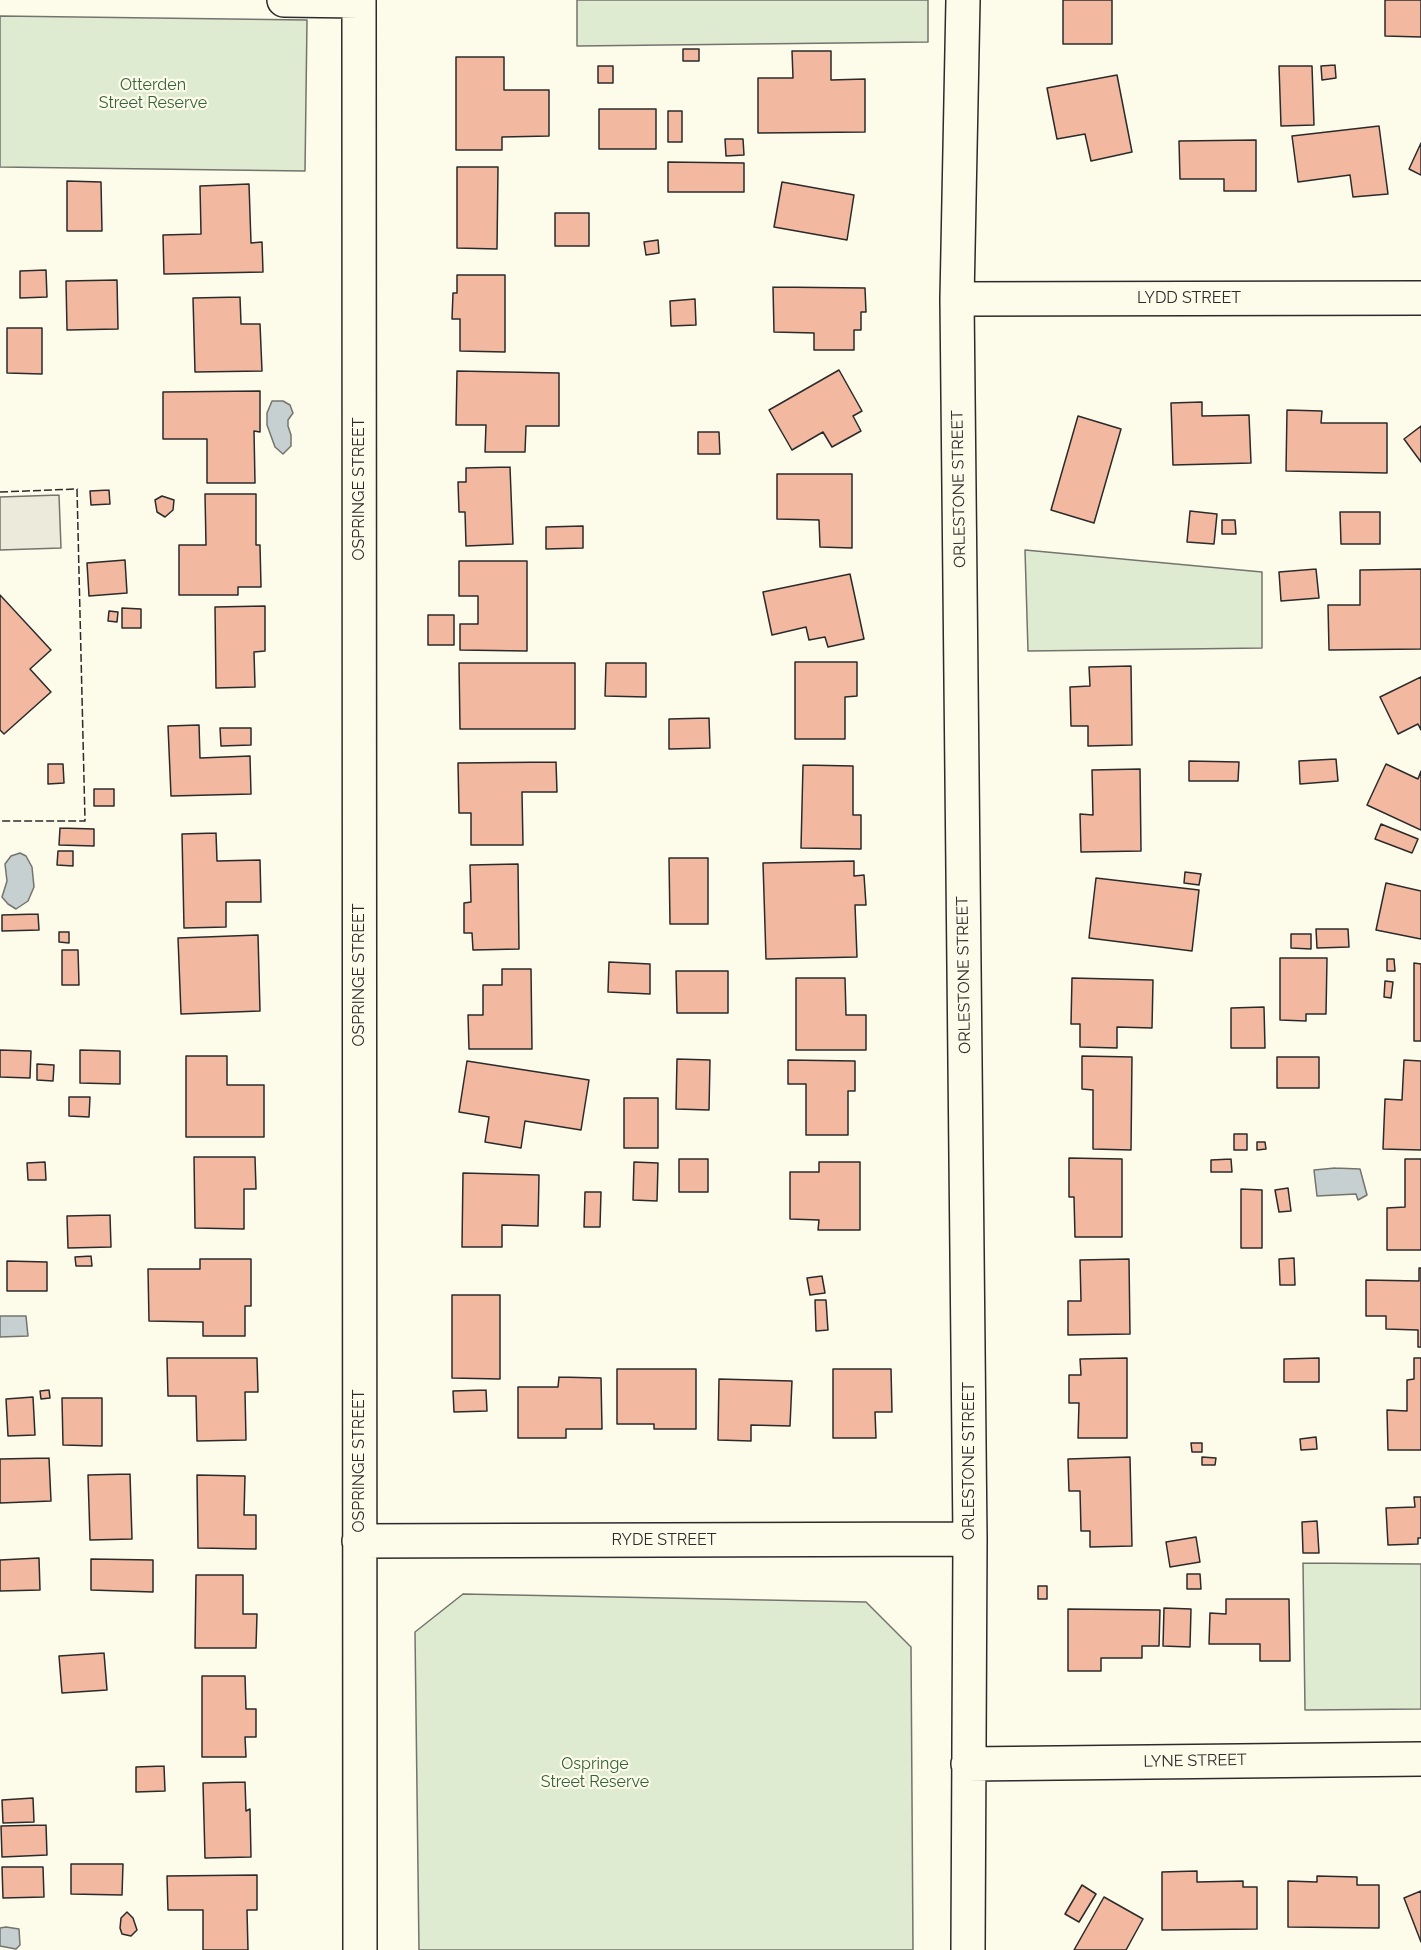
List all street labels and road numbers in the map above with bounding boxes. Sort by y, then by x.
street label: LYDD STREET [1137,288,1241,308]
street label: ORLESTONE STREET [948,410,970,568]
street label: OSPRINGE STREET [349,418,369,560]
street label: ORLESTONE STREET [953,896,975,1054]
street label: OSPRINGE STREET [349,904,369,1046]
street label: ORLESTONE STREET [959,1382,979,1540]
street label: OSPRINGE STREET [349,1390,369,1532]
street label: RYDE STREET [612,1530,716,1550]
street label: LYNE STREET [1143,1751,1247,1771]

